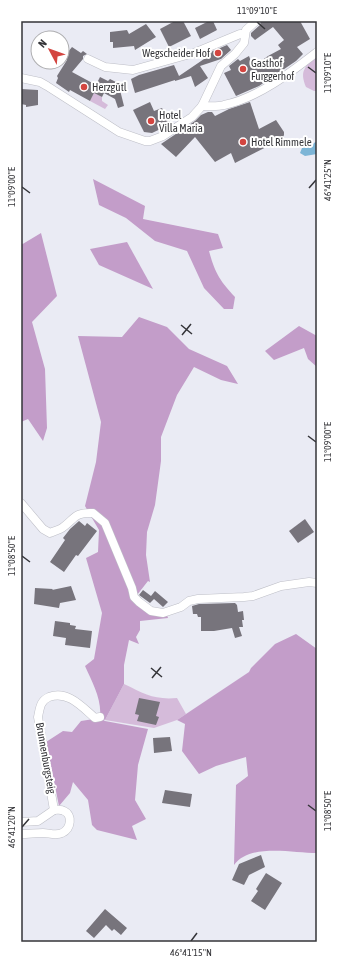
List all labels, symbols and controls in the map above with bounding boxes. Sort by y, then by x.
text: 11°09'10"E [237,5,278,16]
north arrow [30,30,70,70]
text: N [36,37,49,50]
place label: Wegscheider Hof [142,47,210,59]
marker: Wegscheider Hof [213,48,223,58]
text: 11°09'10"E [322,52,333,93]
place label: Gasthof Furggerhof [251,57,294,82]
marker: Gasthof Furggerhof [238,64,248,74]
place label: Herzgütl [92,81,127,93]
marker: Herzgütl [79,82,89,92]
place label: Hotel Villa Maria [159,109,203,134]
marker: Hotel Villa Maria [146,116,156,126]
place label: Hotel Rimmele [251,136,312,148]
marker: Hotel Rimmele [238,137,248,147]
text: 46°41'25"N [322,159,333,201]
text: 11°09'00"E [6,166,17,207]
text: 11°09'00"E [322,421,333,462]
text: 11°08'50"E [6,535,17,576]
street label: Brunnenburgsteig [34,721,58,795]
text: 11°08'50"E [322,790,333,831]
text: 46°41'20"N [6,806,17,848]
text: 46°41'15"N [170,947,212,958]

